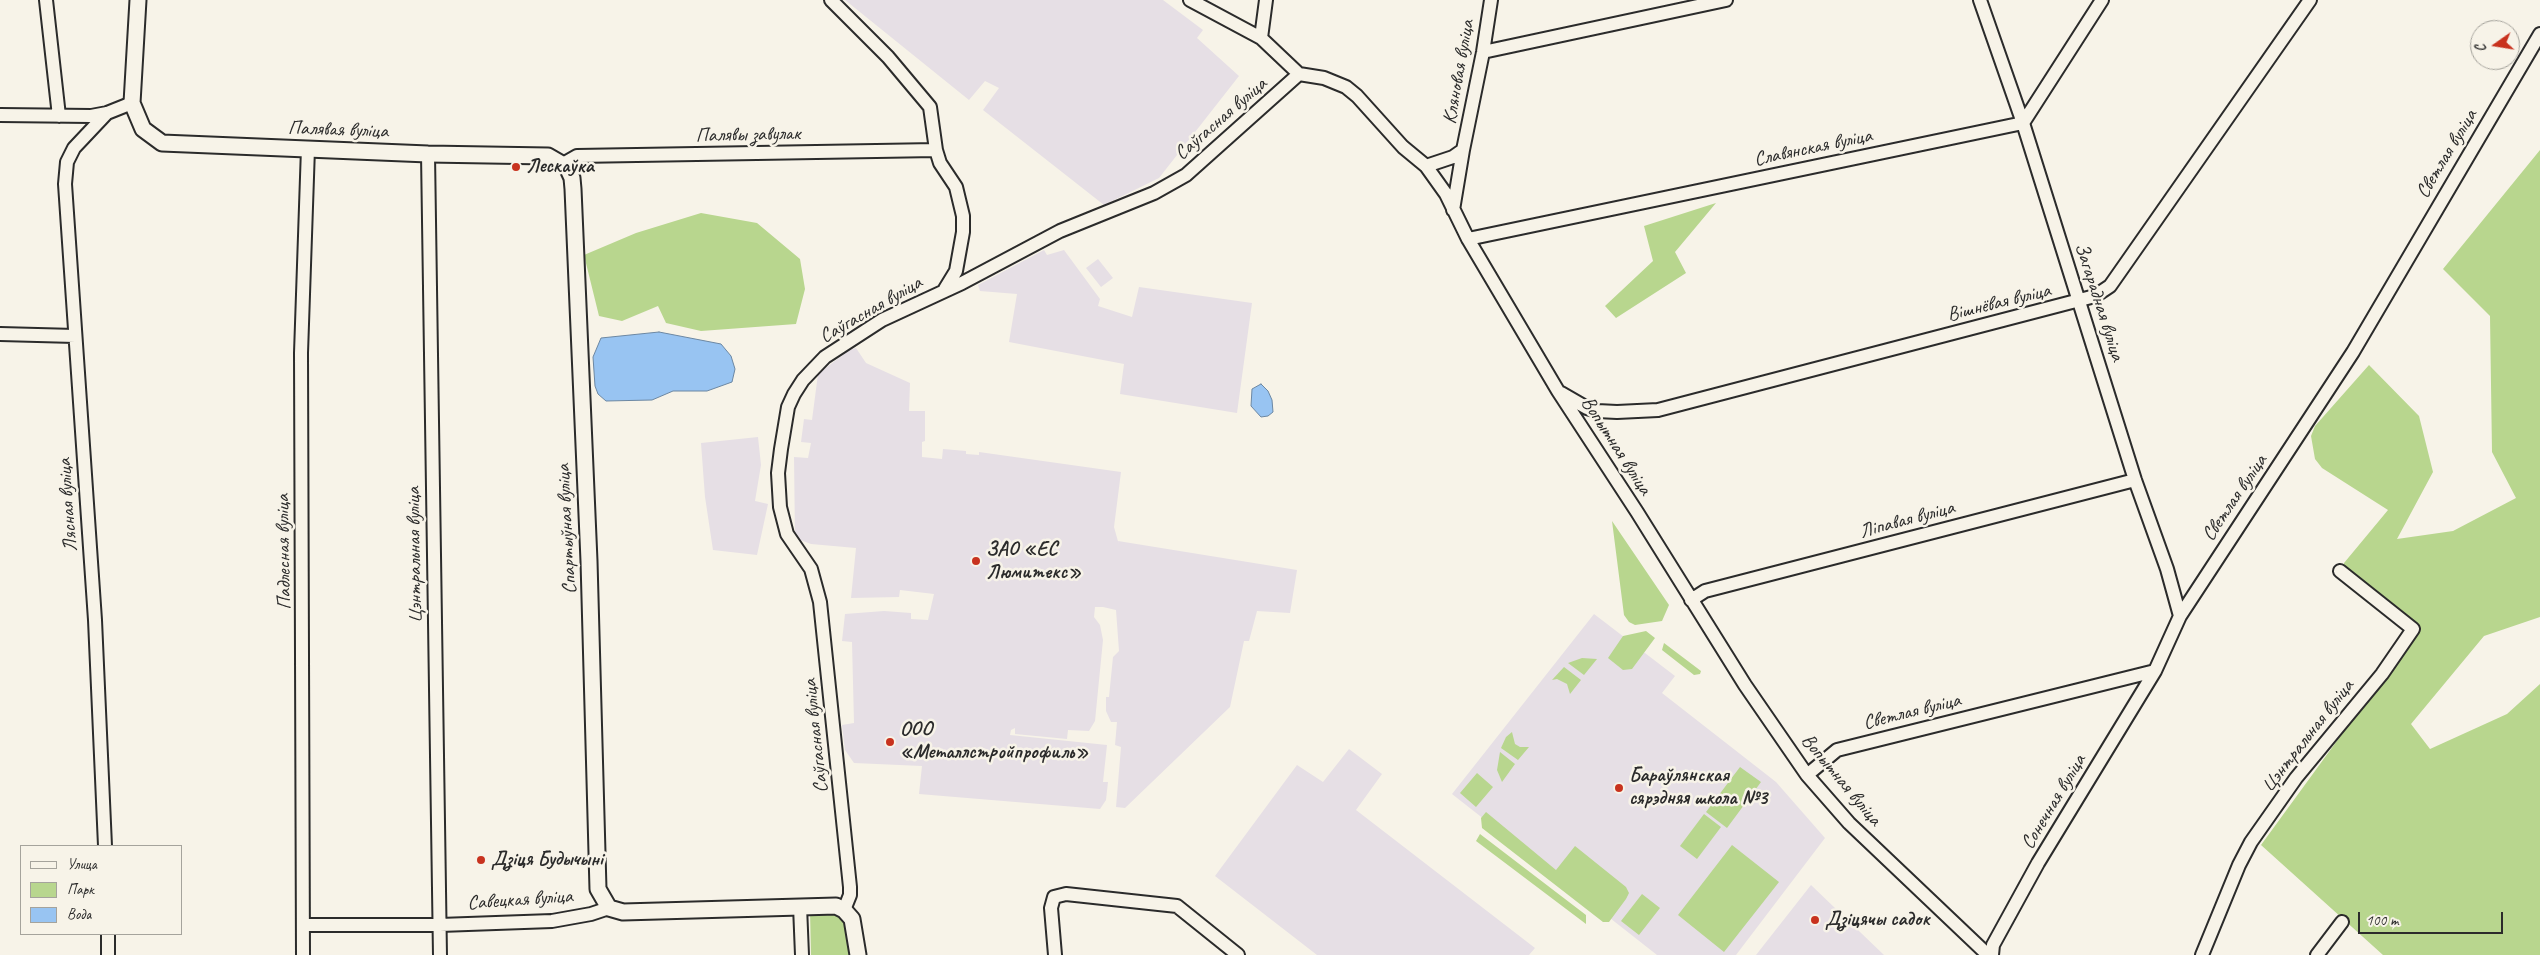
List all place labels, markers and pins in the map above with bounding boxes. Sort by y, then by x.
place label: Лескаўка [526,155,594,179]
marker: Лескаўка [510,161,522,173]
place label: ЗАО «ЕС Люмитекс» [986,538,1081,585]
marker: ЗАО «ЕС Люмитекс» [970,555,982,567]
place label: ООО «Металлстройпрофиль» [900,718,1088,765]
marker: ООО «Металлстройпрофиль» [884,736,896,748]
place label: Бараўлянская сярэдняя школа №3 [1629,764,1767,811]
marker: Бараўлянская сярэдняя школа №3 [1613,782,1625,794]
place label: Дзіця Будычыні [491,848,603,872]
marker: Дзіця Будычыні [475,854,487,866]
place label: Дзіцячы садок [1825,908,1930,932]
marker: Дзіцячы садок [1809,914,1821,926]

